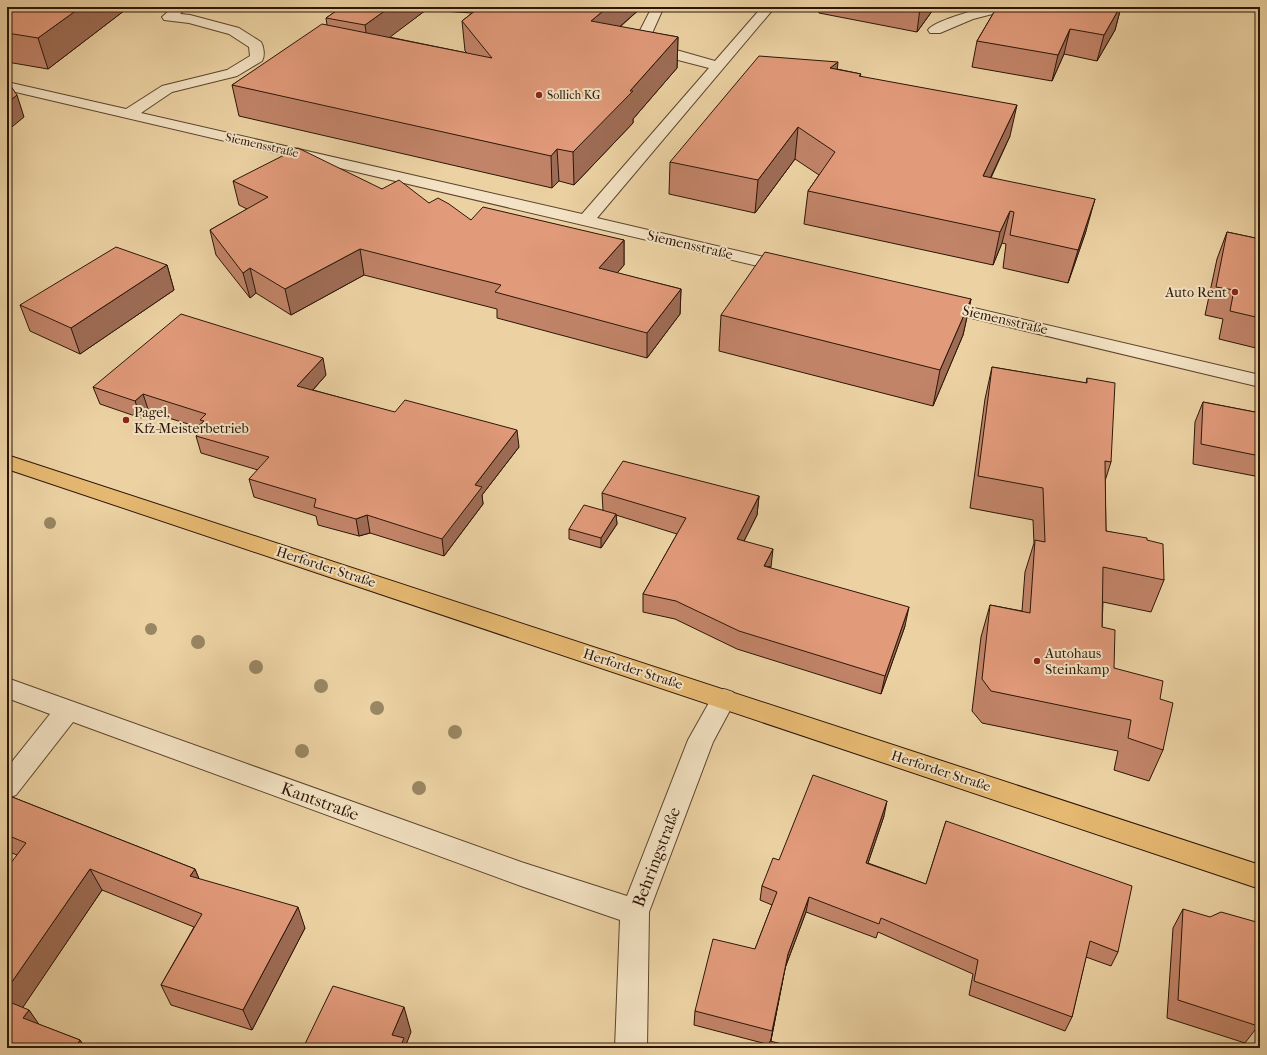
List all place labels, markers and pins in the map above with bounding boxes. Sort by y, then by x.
place label: Sollich KG [547,88,601,102]
marker: Sollich KG [534,90,544,100]
place label: Auto Rent [1164,284,1227,301]
marker: Auto Rent [1230,287,1240,297]
place label: Pagel, Kfz-Meisterbetrieb [134,404,249,437]
marker: Pagel, Kfz-Meisterbetrieb [121,415,131,425]
place label: Autohaus Steinkamp [1044,645,1110,678]
marker: Autohaus Steinkamp [1032,656,1042,666]

